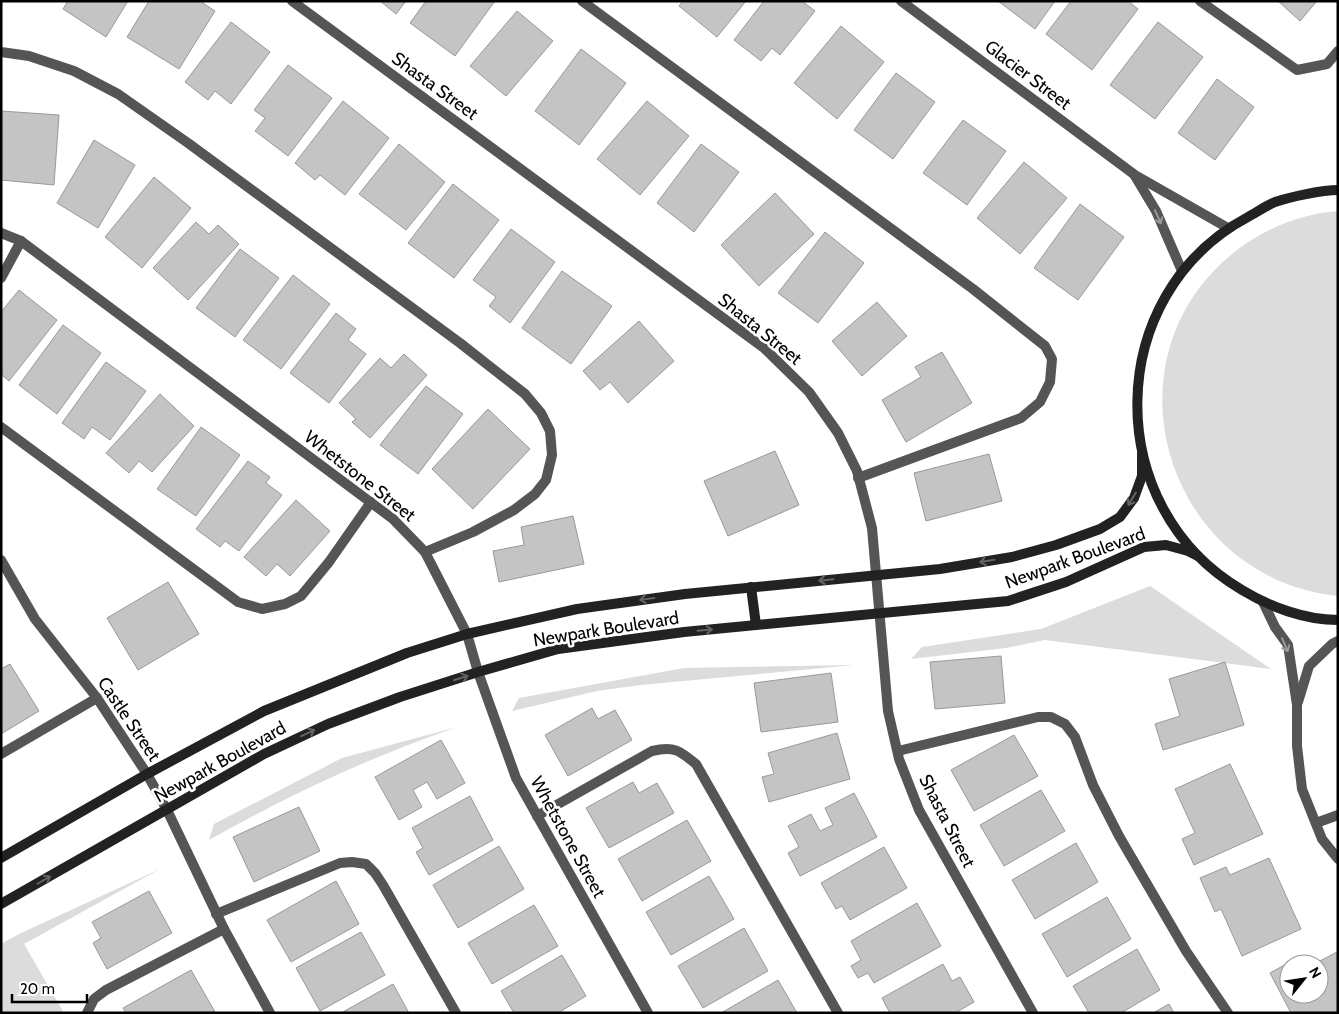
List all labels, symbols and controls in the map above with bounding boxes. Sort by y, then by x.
street label: Glacier Street [981,35,1075,115]
street label: Shasta Street [388,47,482,125]
one-way arrow [1154,209,1164,224]
street label: Shasta Street [714,289,806,369]
street label: Whetstone Street [300,426,420,526]
one-way arrow [1127,492,1137,506]
street label: Newpark Boulevard [1002,522,1148,594]
one-way arrow [980,557,996,567]
one-way arrow [818,575,834,585]
one-way arrow [639,594,655,604]
street label: Newpark Boulevard [531,607,681,651]
one-way arrow [697,625,713,635]
one-way arrow [1281,637,1291,652]
one-way arrow [452,672,468,682]
street label: Castle Street [93,673,165,765]
street label: Newpark Boulevard [150,717,290,807]
one-way arrow [300,728,315,738]
street label: Shasta Street [914,771,980,871]
street label: Whetstone Street [526,773,610,901]
one-way arrow [36,875,51,885]
north arrow [1279,954,1329,1004]
text: N [1305,964,1326,981]
scale bar [12,972,88,1004]
text: 20 m [20,980,55,998]

